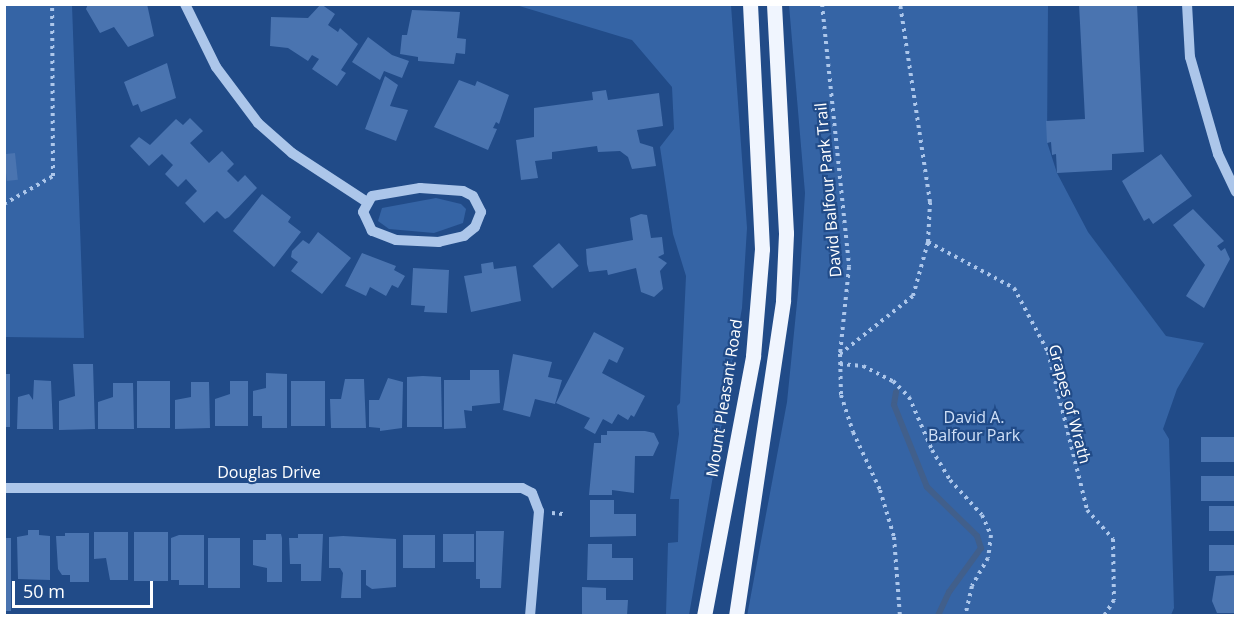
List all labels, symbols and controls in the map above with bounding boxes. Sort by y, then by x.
street label: David Balfour Park Trail [811,102,845,278]
street label: Mount Pleasant Road [702,318,746,478]
street label: Grapes of Wrath [1045,342,1095,466]
park label: David A. Balfour Park [928,407,1020,445]
street label: Douglas Drive [217,462,321,482]
scale bar [15,569,156,607]
text: 50 m [23,579,65,603]

